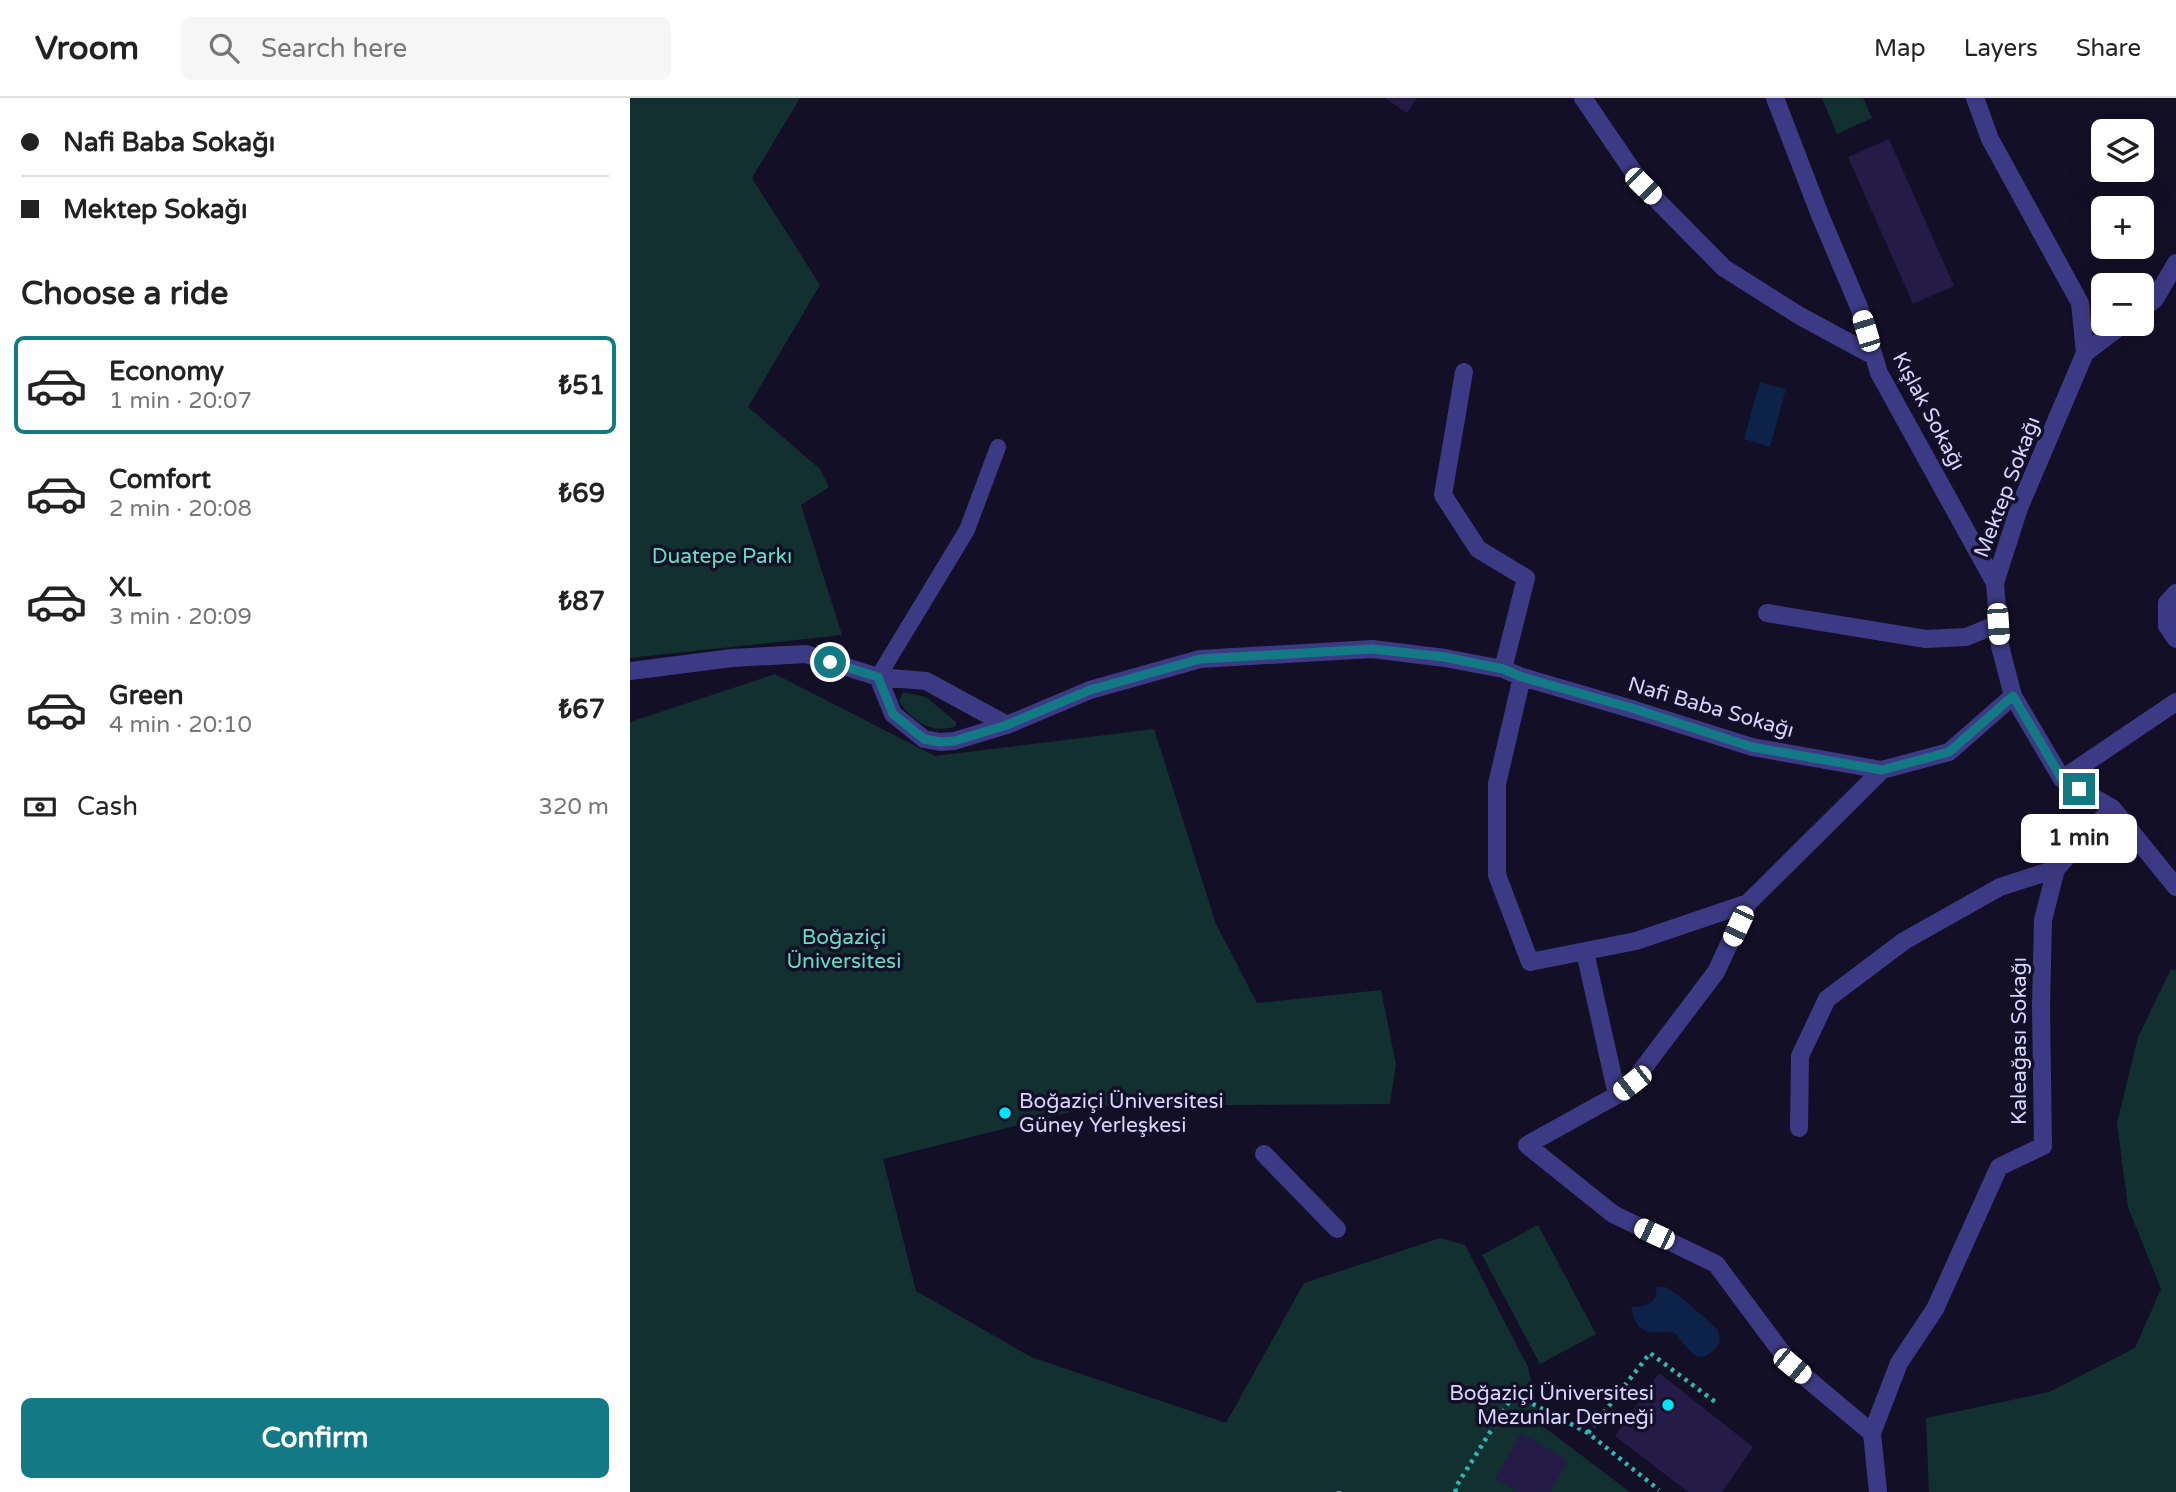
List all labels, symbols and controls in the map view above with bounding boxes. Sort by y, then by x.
search box [181,17,671,80]
text: Vroom [35,29,139,68]
icon: search [205,29,243,67]
text: Search here [261,33,407,64]
text: Map [1874,34,1926,63]
text: Layers [1964,34,2038,63]
text: Share [2076,34,2141,63]
map controls [2091,119,2154,336]
button: layers [2091,119,2154,182]
text: Nafi Baba Sokağı [63,127,275,158]
car [1621,164,1666,208]
text: Mektep Sokağı [63,194,248,225]
button: + [2091,196,2154,259]
button: − [2091,273,2154,336]
text: Choose a ride [21,275,228,313]
car [1850,308,1883,354]
street label: Kışlak Sokağı [1887,348,1970,475]
icon: car [25,354,88,417]
text: Economy [109,356,224,387]
text: ₺51 [559,370,605,401]
text: 1 min · 20:07 [109,387,252,415]
street label: Mektep Sokağı [1969,413,2046,561]
icon: car [25,462,88,525]
text: Comfort [109,464,211,495]
text: ₺69 [559,478,605,509]
text: 2 min · 20:08 [109,495,252,523]
park label: Duatepe Parkı [652,544,792,569]
icon: car [25,570,88,633]
text: XL [109,572,141,603]
text: ₺87 [559,586,605,617]
car [1987,602,2010,646]
text: 3 min · 20:09 [109,603,252,631]
route start [814,646,846,678]
street label: Nafi Baba Sokağı [1625,672,1797,743]
icon: car [25,678,88,741]
text: Green [109,680,184,711]
text: ₺67 [559,694,605,725]
text: 4 min · 20:10 [109,711,252,739]
route end [2063,773,2095,805]
icon: cash [21,788,59,826]
text: Cash [77,791,138,822]
text: 320 m [539,793,609,821]
callout: 1 min [2021,814,2137,862]
text: 1 min [2048,824,2110,852]
car [1720,903,1757,949]
park label: Boğaziçi Üniversitesi [787,925,901,974]
street label: Kaleağası Sokağı [2007,957,2032,1125]
car [1609,1062,1656,1104]
place label: Boğaziçi Üniversitesi Güney Yerleşkesi [1019,1089,1224,1138]
marker: Boğaziçi Üniversitesi Güney Yerleşkesi [997,1105,1013,1121]
car [1631,1216,1678,1252]
car [1770,1344,1815,1388]
place label: Boğaziçi Üniversitesi Mezunlar Derneği [1449,1381,1654,1430]
marker: Boğaziçi Üniversitesi Mezunlar Derneği [1660,1397,1676,1413]
button: Confirm [21,1398,609,1478]

